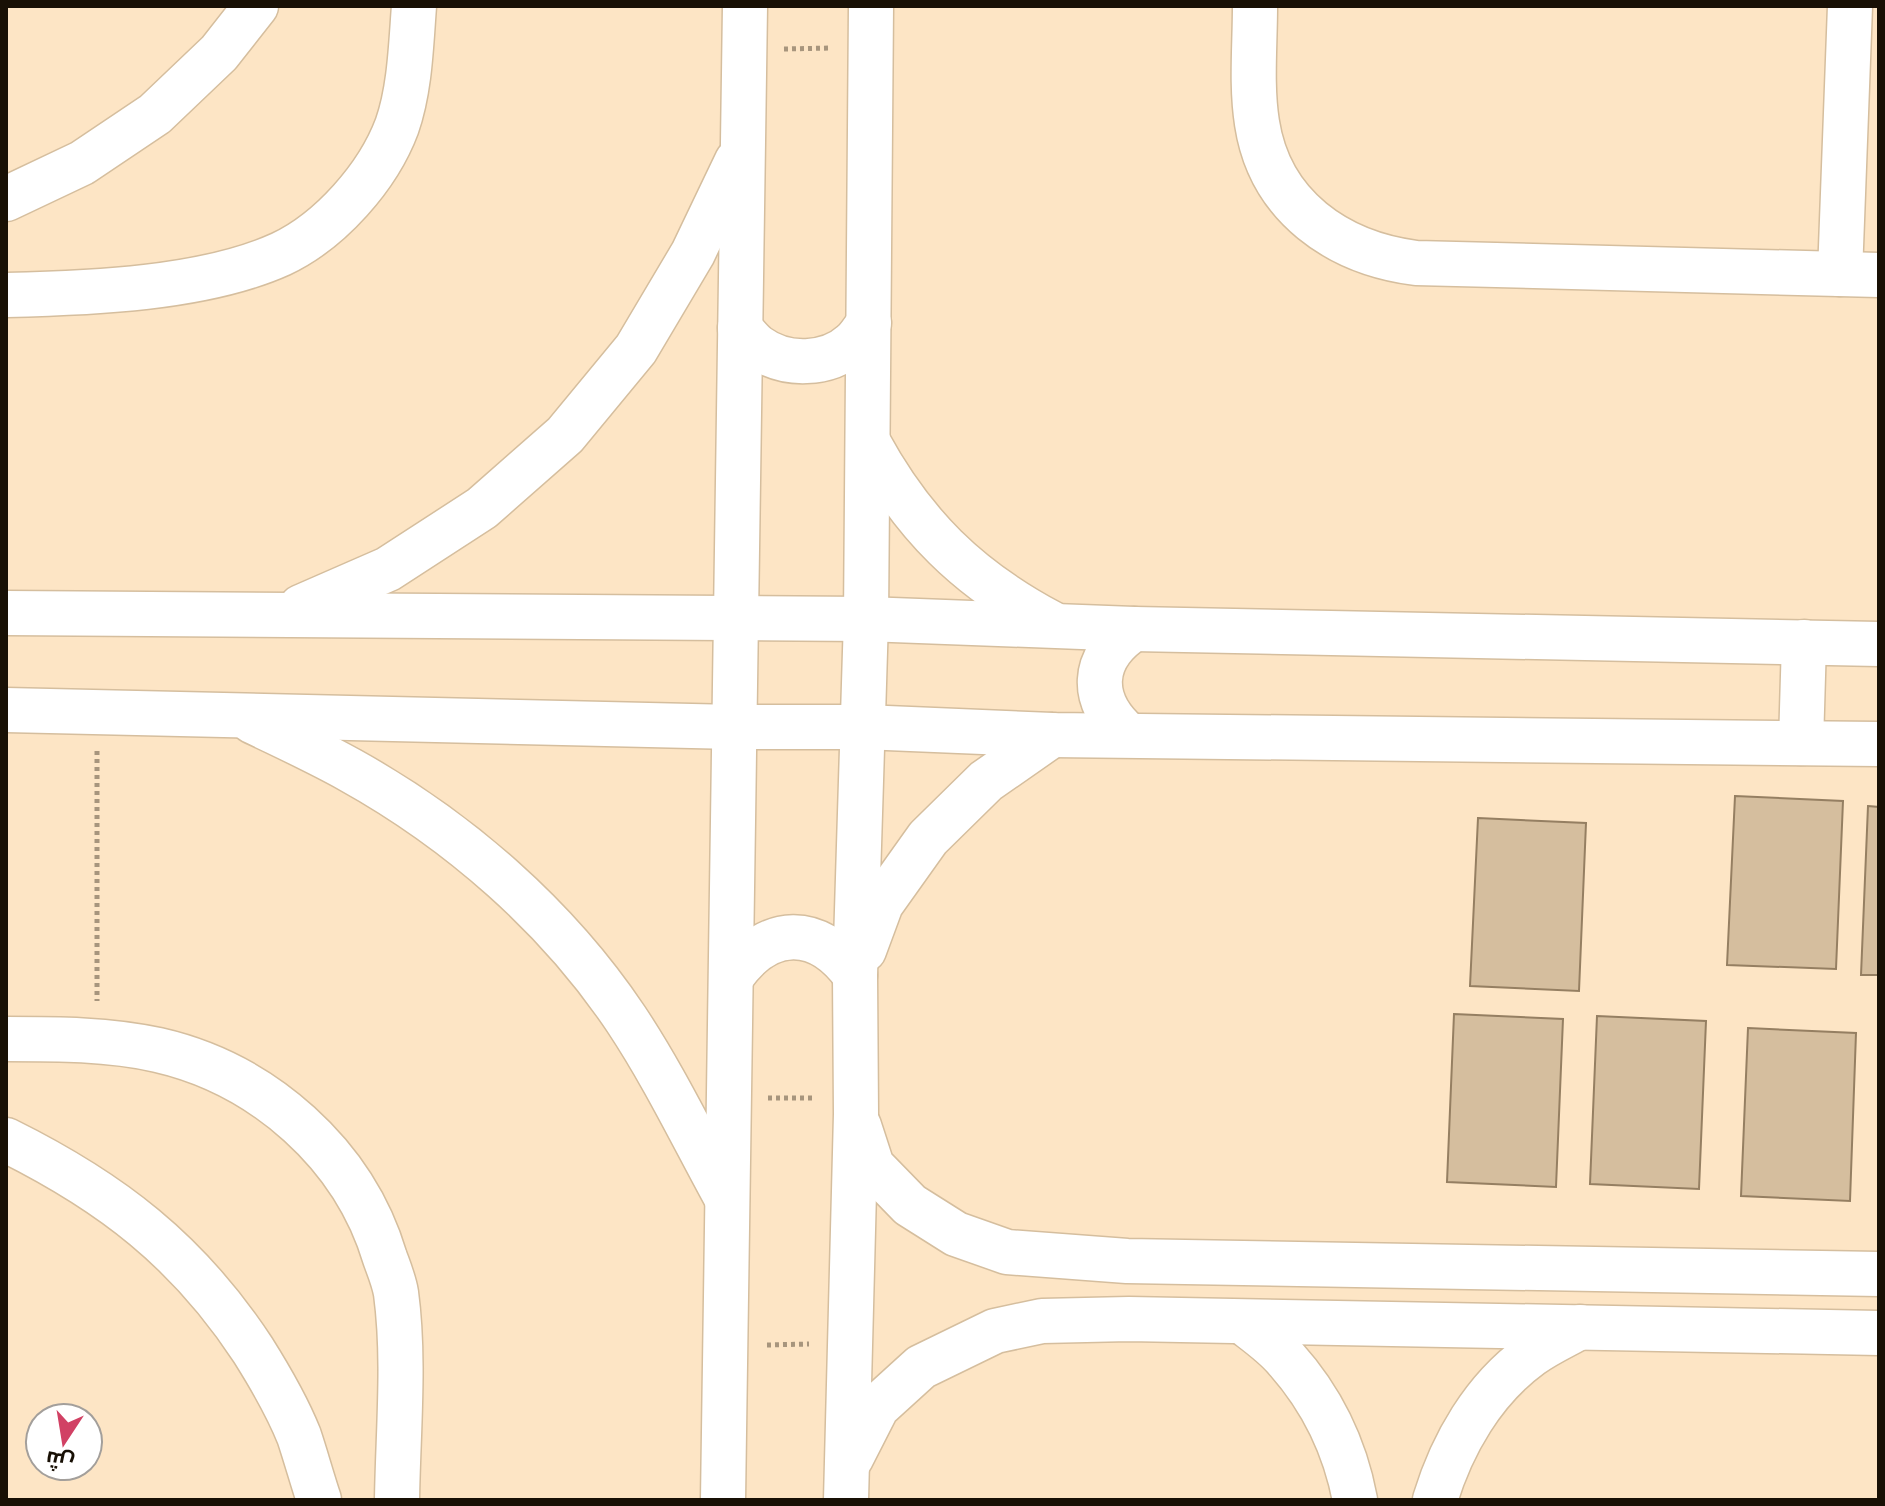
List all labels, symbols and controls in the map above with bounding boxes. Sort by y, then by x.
north arrow [24,1402,104,1482]
text: ش [43,1444,77,1479]

